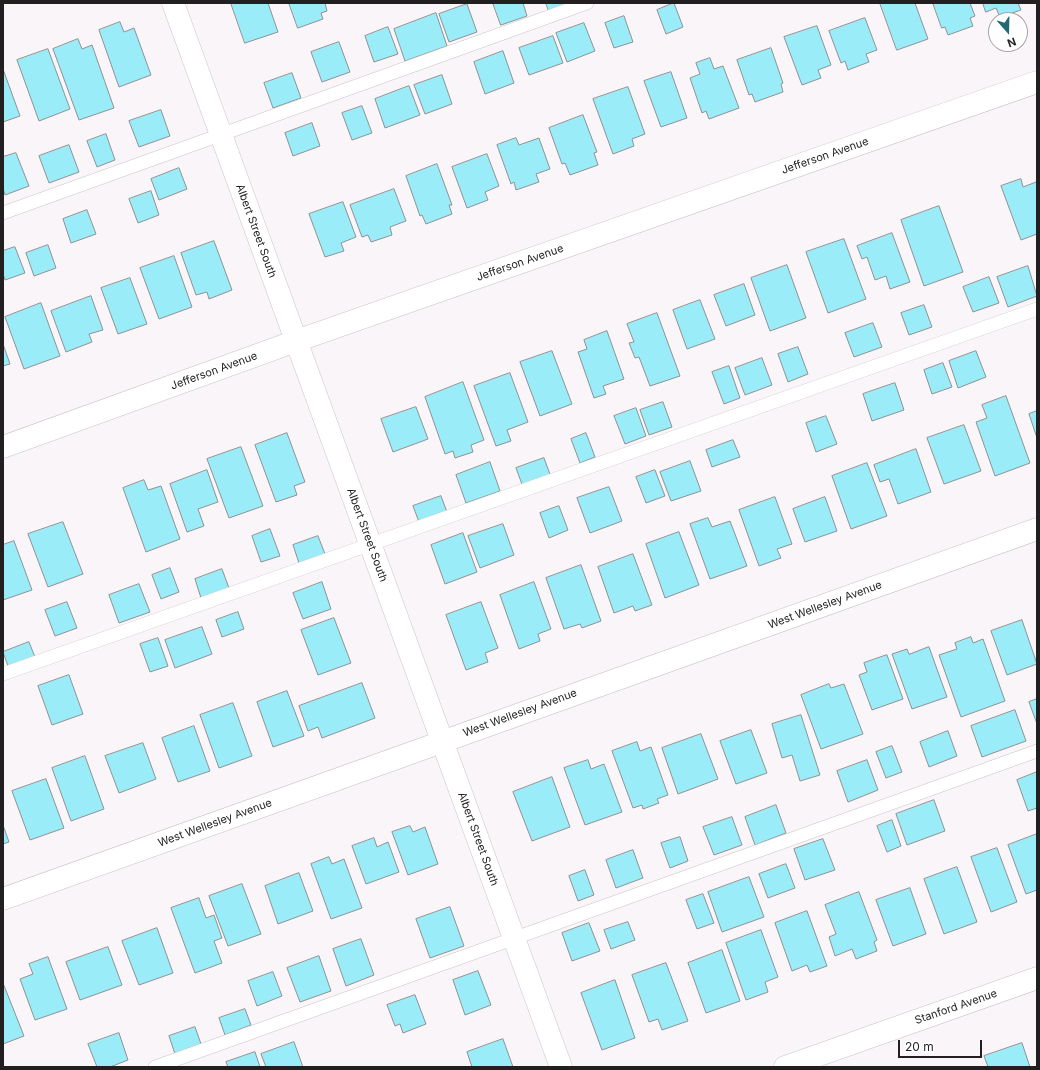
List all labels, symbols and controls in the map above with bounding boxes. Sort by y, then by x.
north arrow [988,12,1028,52]
text: N [1005,34,1018,50]
street label: Jefferson Avenue [780,135,870,177]
street label: Albert Street South [233,182,279,280]
street label: Jefferson Avenue [475,242,565,284]
street label: Jefferson Avenue [169,349,259,393]
street label: Albert Street South [344,486,390,584]
street label: West Wellesley Avenue [766,578,884,632]
street label: West Wellesley Avenue [461,686,579,740]
street label: Albert Street South [455,790,501,888]
street label: West Wellesley Avenue [156,796,274,850]
street label: Stanford Avenue [913,987,999,1027]
scale bar [900,1032,984,1058]
text: 20 m [905,1039,934,1054]

